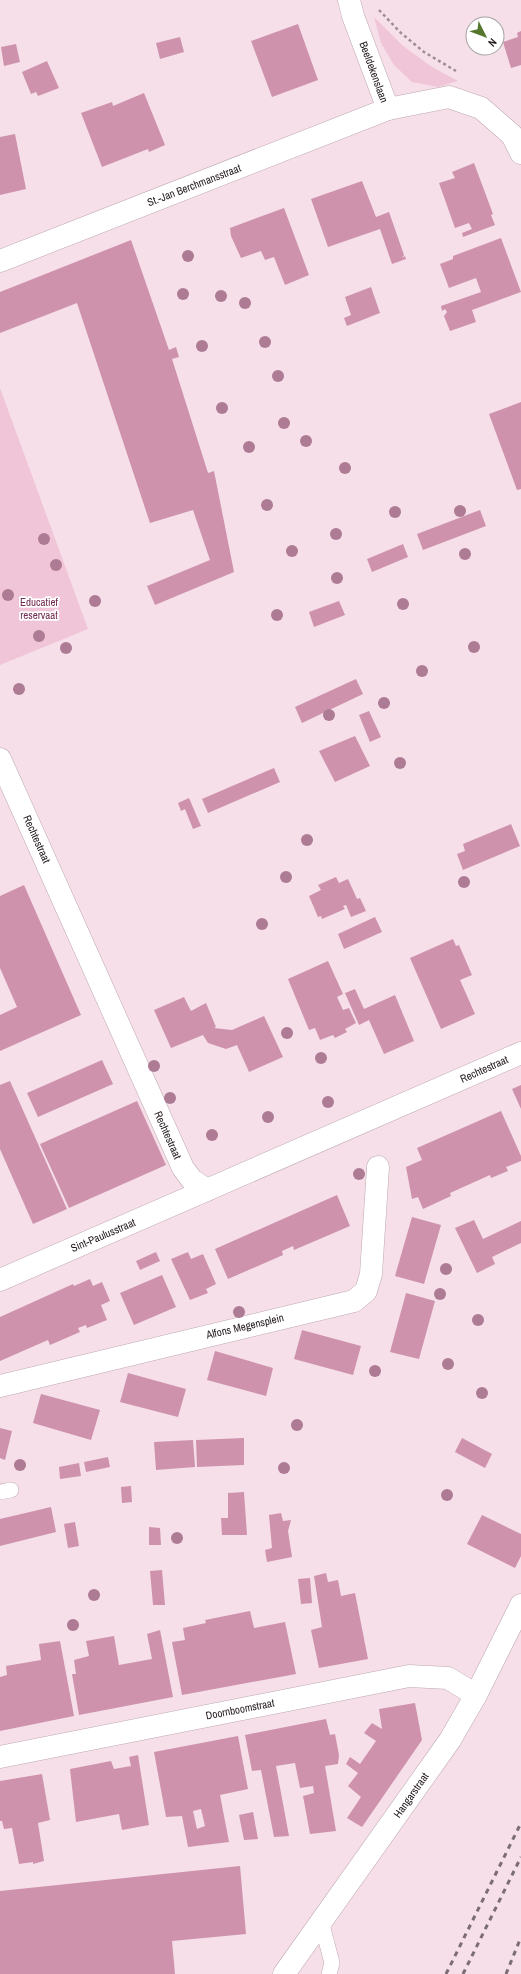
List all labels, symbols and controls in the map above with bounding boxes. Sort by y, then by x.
north arrow [465,16,505,56]
text: N [485,36,500,50]
street label: Beeldekenslaan [356,39,392,105]
street label: St.-Jan Berchmansstraat [145,161,243,209]
park label: Educatief reservaat [20,595,59,622]
street label: Rechtestraat [20,813,54,866]
street label: Rechtestraat [458,1052,511,1086]
street label: Rechtestraat [151,1109,185,1162]
street label: Sint-Paulusstraat [68,1215,138,1255]
street label: Alfons Megensplein [204,1310,285,1342]
street label: Doornboomstraat [204,1695,276,1723]
street label: Hangarstraat [390,1769,432,1820]

